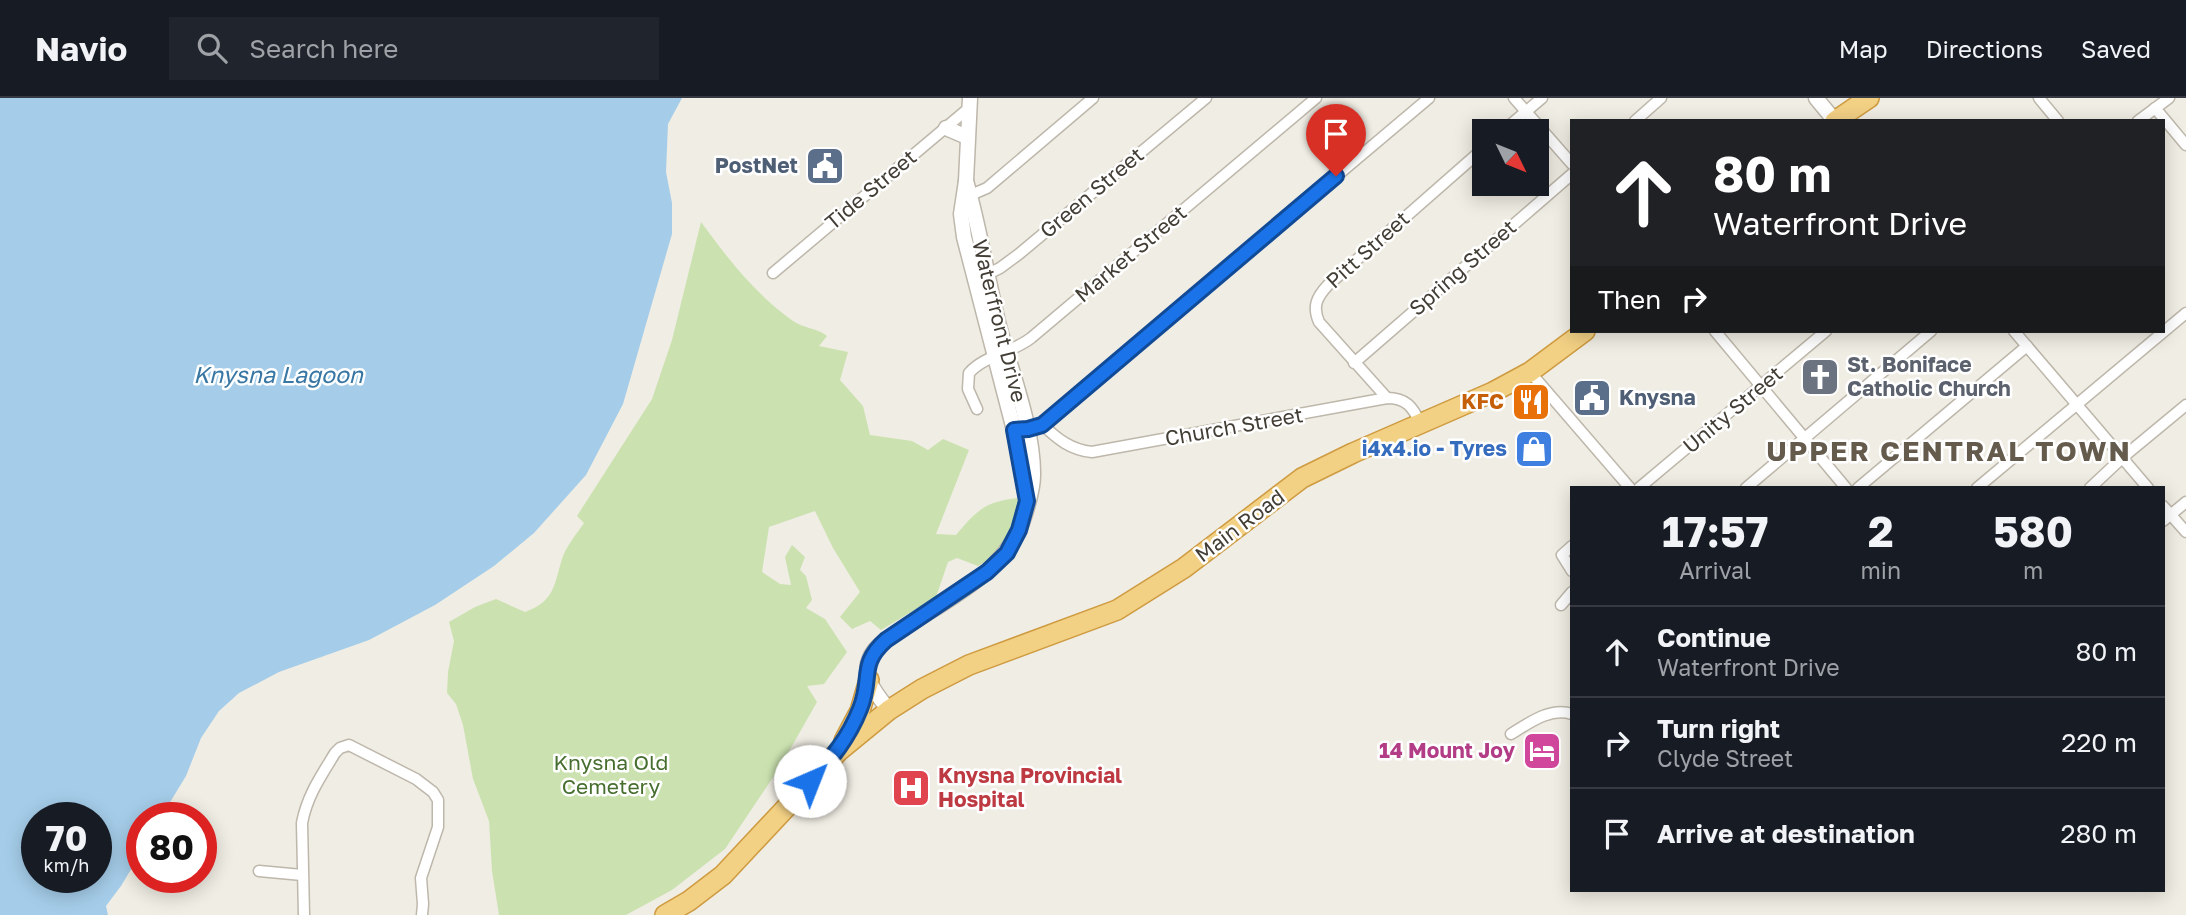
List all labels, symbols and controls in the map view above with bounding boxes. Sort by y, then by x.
search box [169,17,659,80]
text: Navio [35,29,127,68]
icon: search [193,29,231,67]
text: Search here [249,33,398,64]
text: Map [1839,34,1888,63]
text: Directions [1926,34,2043,63]
text: Saved [2081,34,2151,63]
pin [1306,104,1366,176]
icon: arrive [1317,115,1355,153]
north arrow [1472,119,1549,196]
map controls [1472,119,1549,196]
street label: Green Street [1034,141,1149,243]
street label: Tide Street [819,144,921,235]
text: 80 m [1713,144,1831,203]
public building icon: PostNet [804,145,846,187]
icon: ahead [1598,147,1689,238]
place label: PostNet [715,152,798,178]
street label: Market Street [1069,199,1191,307]
text: Waterfront Drive [1713,204,1967,242]
street label: Pitt Street [1320,205,1414,294]
street label: Spring Street [1403,214,1521,321]
street label: Waterfront Drive [967,237,1033,405]
icon: right [1675,280,1713,318]
text: Then [1598,284,1661,315]
place label: St. Boniface Catholic Church [1847,351,2011,401]
church icon: St. Boniface Catholic Church [1799,356,1841,398]
water label: Knysna Lagoon [193,360,364,388]
street label: Unity Street [1677,360,1787,458]
public building icon: Knysna [1571,377,1613,419]
restaurant icon: KFC [1510,381,1552,423]
place label: Knysna [1619,384,1696,410]
place label: KFC [1461,388,1504,414]
street label: Church Street [1163,401,1305,451]
shop icon: i4x4.io - Tyres [1513,428,1555,470]
district label: UPPER CENTRAL TOWN [1766,434,2132,467]
place label: i4x4.io - Tyres [1362,435,1507,461]
street label: Main Road [1190,483,1289,567]
text: 17:57 [1662,506,1768,556]
text: 2 [1868,506,1894,556]
text: 580 [1993,506,2073,556]
text: Arrival [1679,556,1751,584]
text: min [1860,556,1901,584]
text: m [2023,556,2043,584]
text: Continue [1657,622,1771,653]
icon: ahead [1598,633,1636,671]
text: 80 m [2076,636,2137,667]
text: Waterfront Drive [1657,653,1840,681]
text: Turn right [1657,713,1780,744]
icon: right [1598,724,1636,762]
text: 220 m [2061,727,2137,758]
hotel icon: 14 Mount Joy [1521,730,1563,772]
place label: 14 Mount Joy [1379,737,1515,763]
position arrow [773,744,847,818]
text: Clyde Street [1657,744,1793,772]
park label: Knysna Old Cemetery [554,749,668,799]
place label: Knysna Provincial Hospital [938,762,1122,812]
hospital icon: Knysna Provincial Hospital [890,767,932,809]
speed limit sign: 80 [126,802,217,893]
icon: arrive [1598,815,1636,853]
text: 70 [46,817,87,859]
text: Arrive at destination [1657,818,1915,849]
text: 280 m [2060,818,2137,849]
text: km/h [44,854,89,876]

